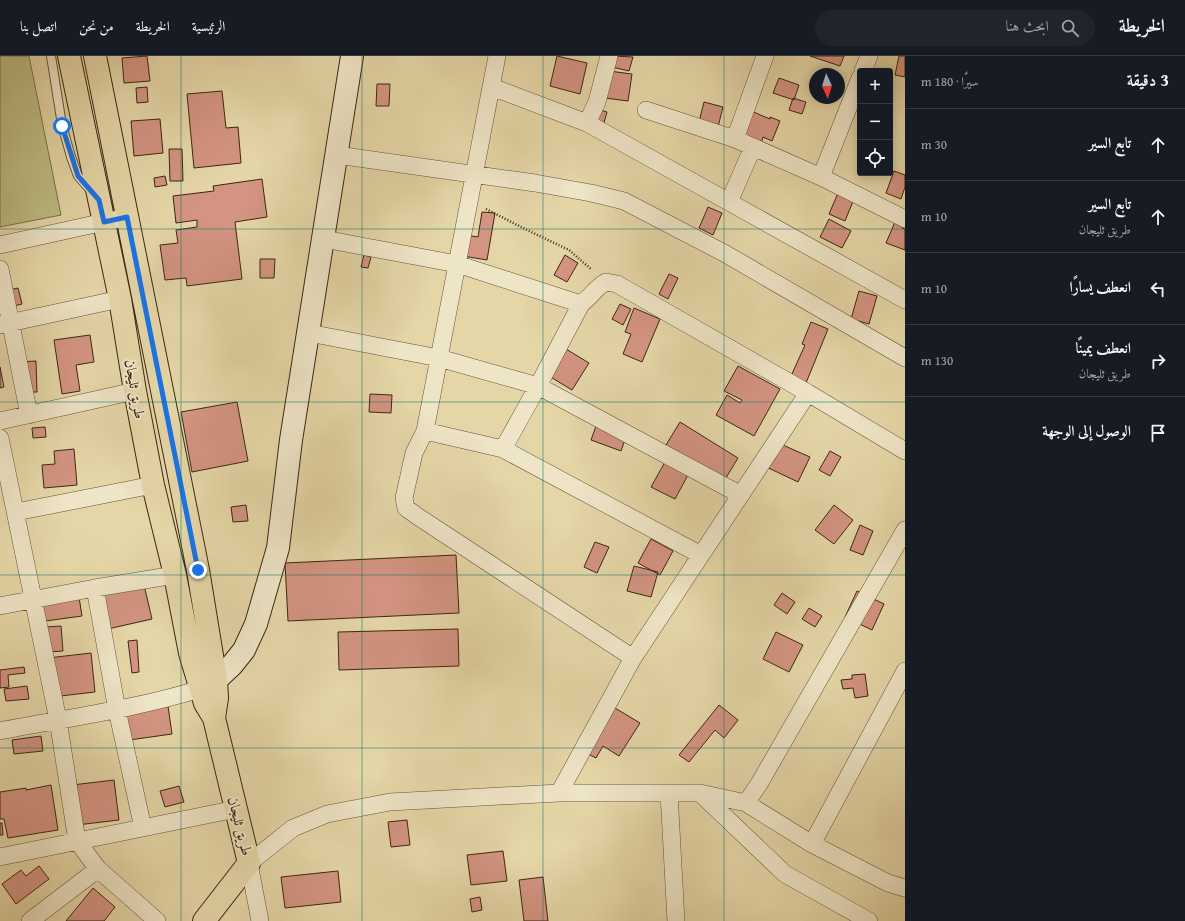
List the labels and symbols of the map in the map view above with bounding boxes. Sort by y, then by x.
north arrow [809,68,845,104]
route start [53,117,71,135]
street label: طريق ثليجان [120,357,151,420]
route end [189,561,207,579]
street label: طريق ثليجان [223,794,258,858]

